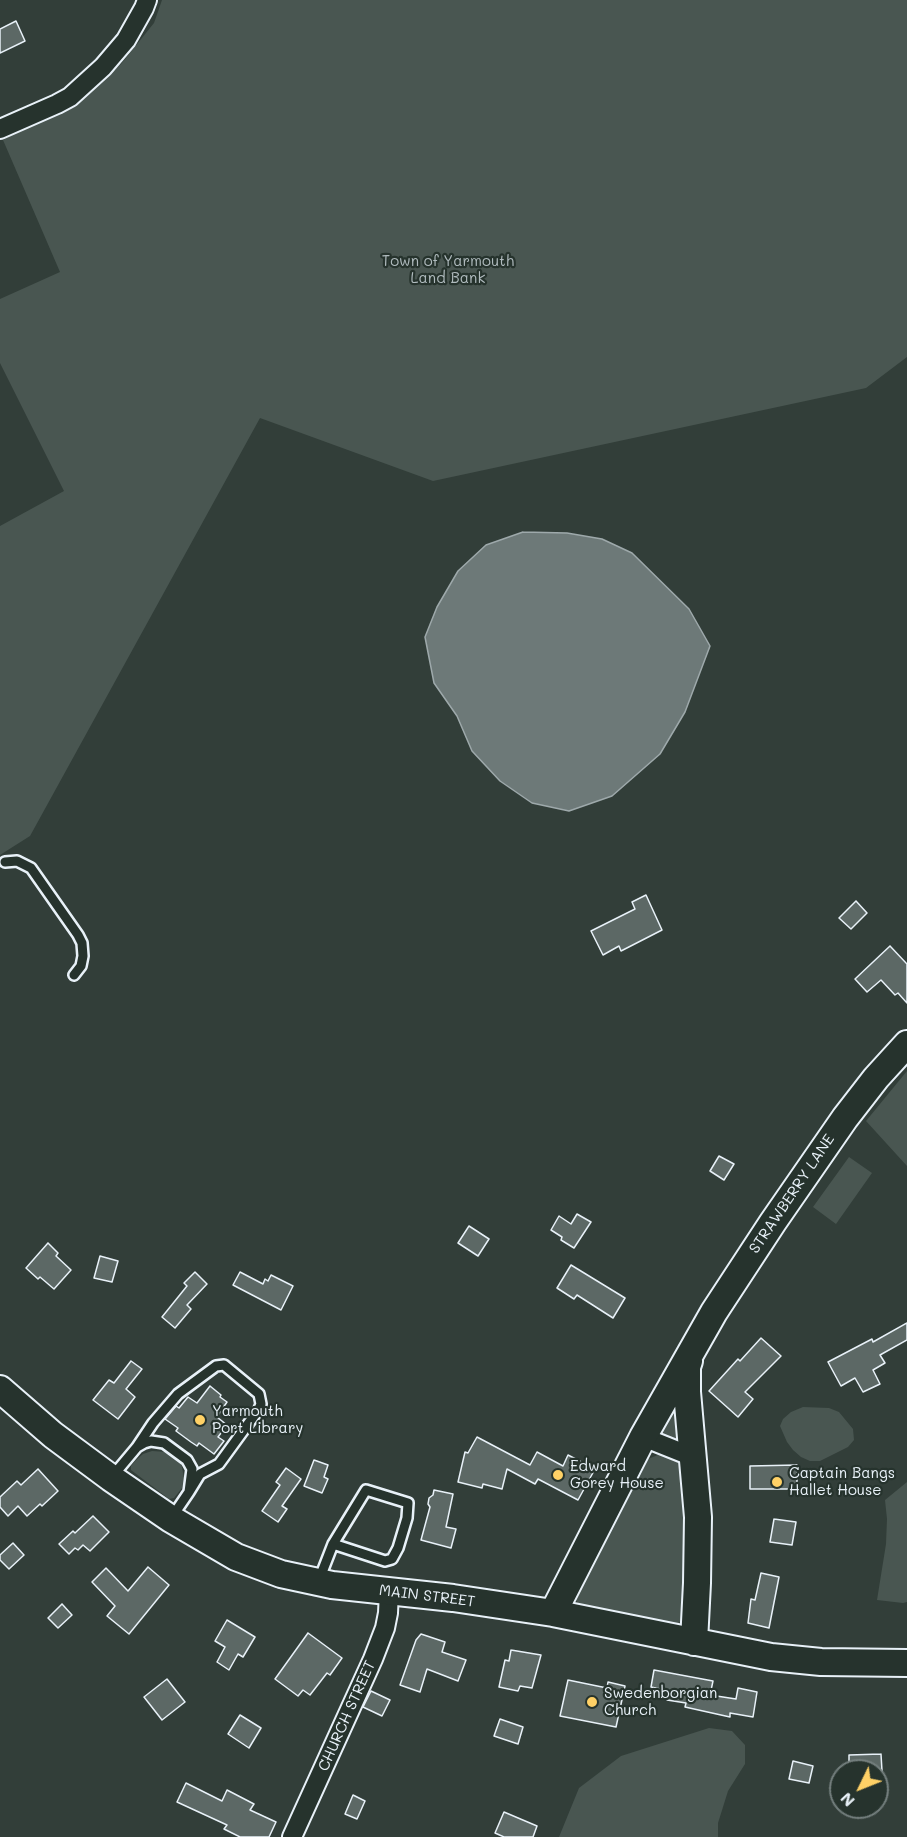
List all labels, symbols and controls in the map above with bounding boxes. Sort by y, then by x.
park label: Town of Yarmouth Land Bank [382,252,514,287]
street label: STRAWBERRY LANE [745,1131,839,1257]
place label: Yarmouth Port Library [212,1402,303,1437]
marker: Yarmouth Port Library [193,1413,207,1427]
place label: Edward Gorey House [570,1457,664,1492]
place label: Captain Bangs Hallet House [789,1464,895,1499]
marker: Edward Gorey House [551,1468,565,1482]
marker: Captain Bangs Hallet House [770,1475,784,1489]
street label: MAIN STREET [378,1581,476,1611]
street label: CHURCH STREET [315,1658,379,1774]
place label: Swedenborgian Church [604,1684,717,1719]
marker: Swedenborgian Church [585,1695,599,1709]
north arrow [829,1759,889,1819]
text: N [835,1789,859,1812]

